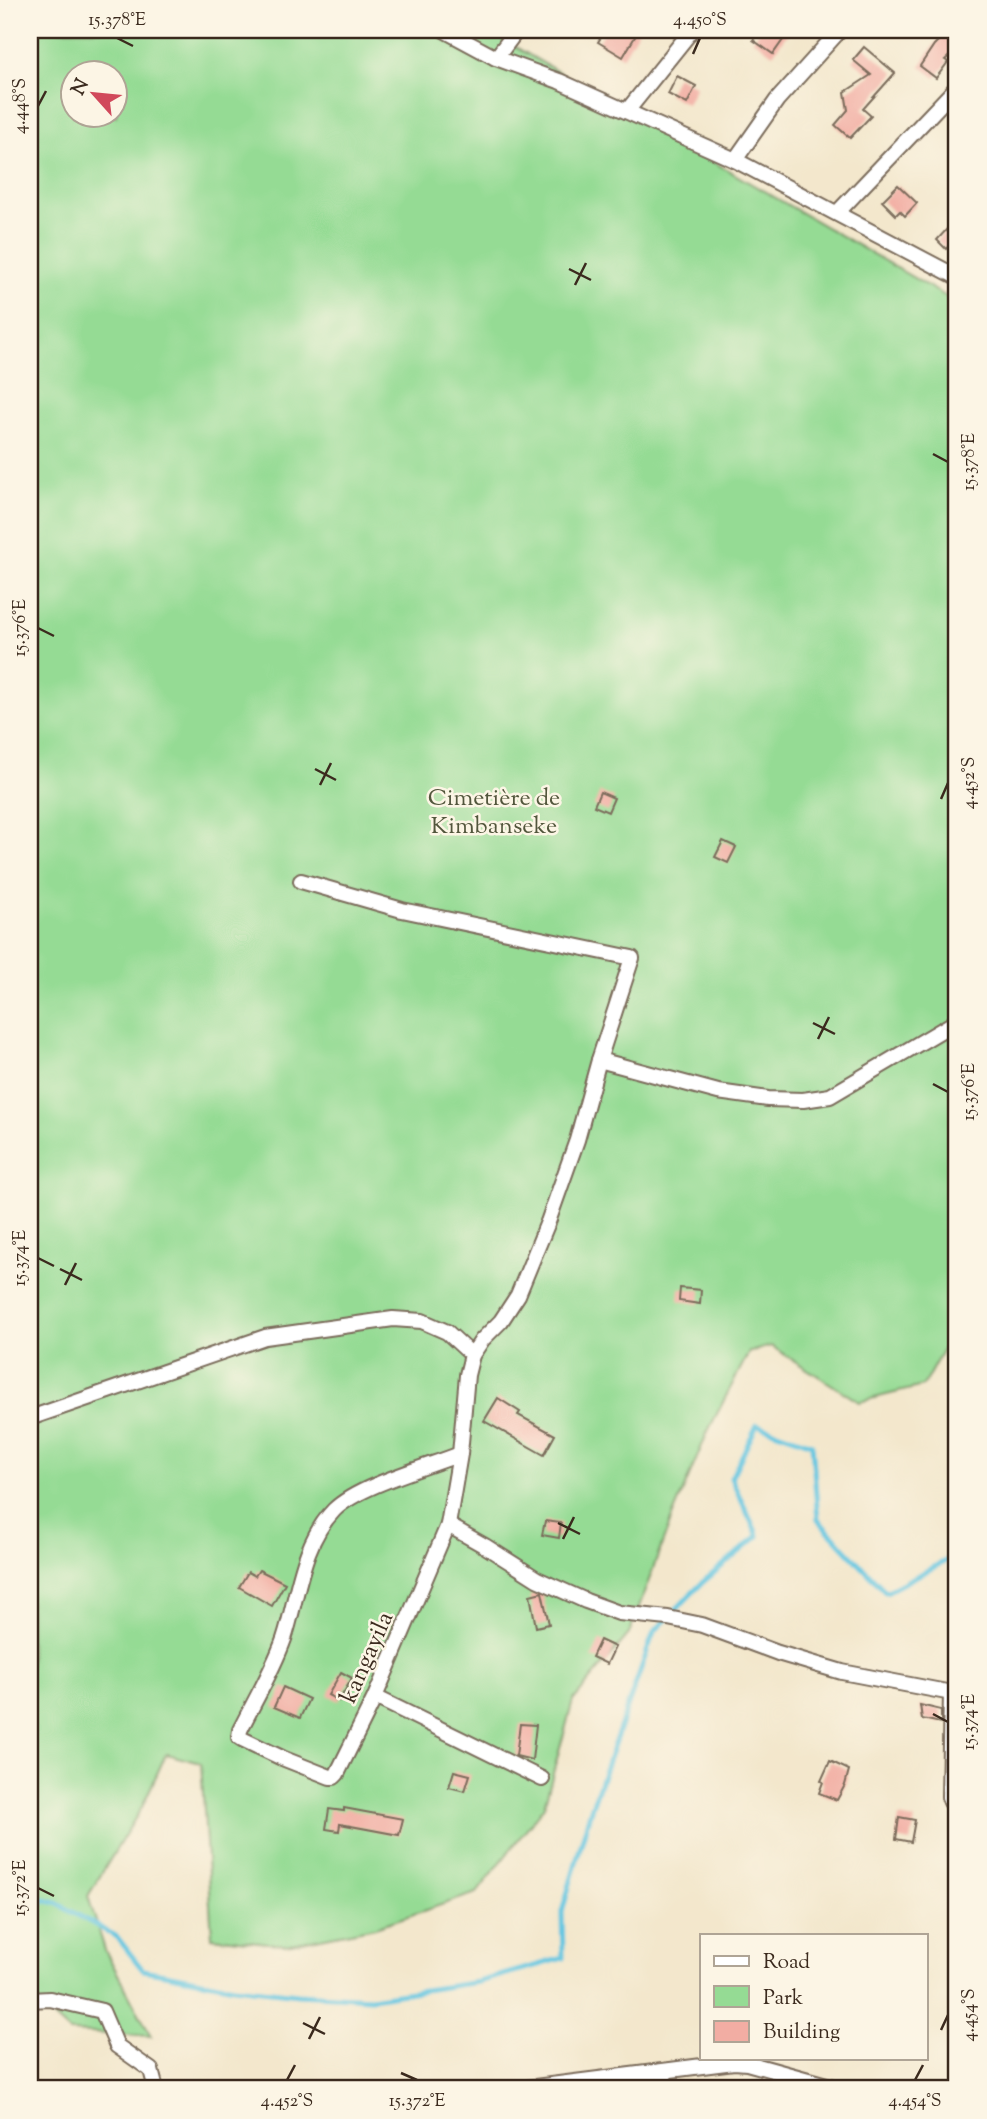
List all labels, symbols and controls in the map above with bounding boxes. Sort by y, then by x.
text: 15.378°E [88,8,146,34]
text: 4.450°S [673,8,727,34]
north arrow [60,60,130,130]
text: N [66,75,97,100]
text: 4.448°S [8,78,34,134]
text: 15.378°E [957,433,983,491]
text: 15.376°E [8,599,34,657]
text: 4.452°S [957,757,983,809]
park label: Cimetière de Kimbanseke [428,782,560,844]
text: 15.376°E [957,1063,983,1121]
text: 15.374°E [8,1230,34,1286]
street label: kangayila [333,1607,403,1709]
text: 15.374°E [957,1694,983,1750]
text: 15.372°E [8,1860,34,1916]
legend [700,1934,928,2060]
text: Road [763,1948,810,1978]
text: Park [763,1984,804,2014]
text: 4.454°S [957,1988,983,2042]
text: Building [763,2018,840,2048]
text: 4.452°S [261,2089,313,2115]
text: 15.372°E [389,2089,445,2115]
text: 4.454°S [888,2089,942,2115]

